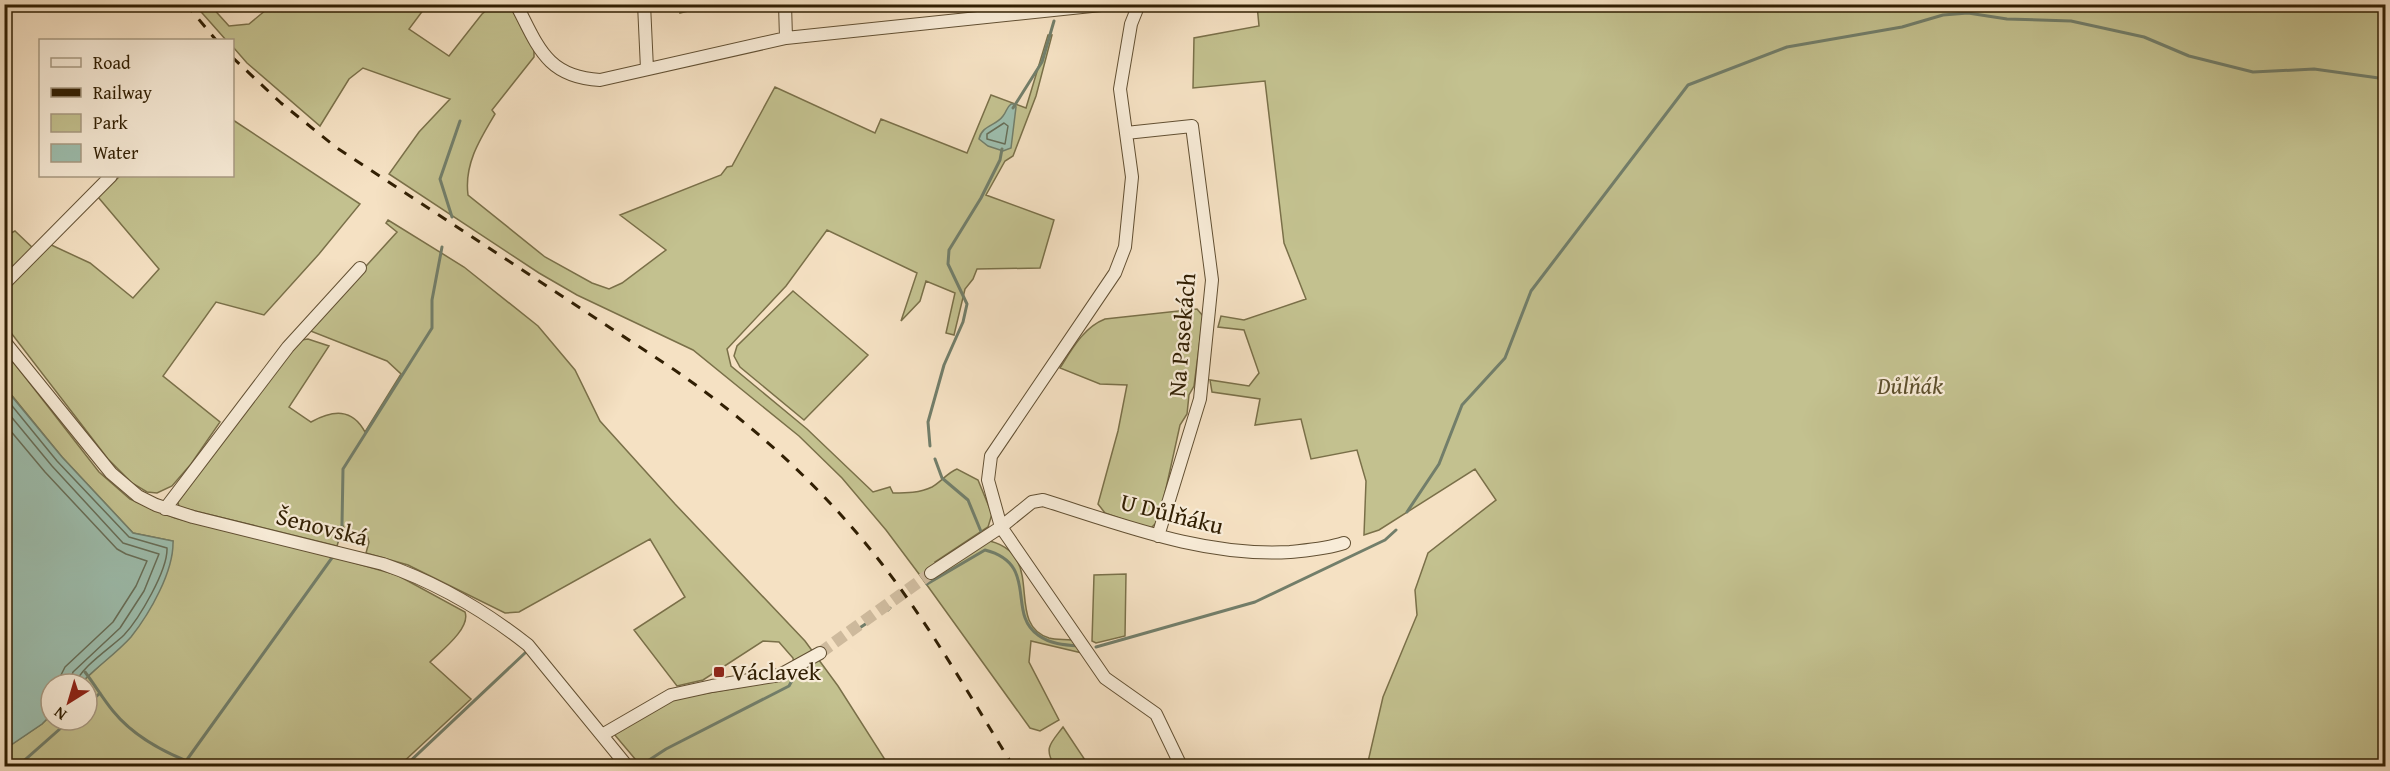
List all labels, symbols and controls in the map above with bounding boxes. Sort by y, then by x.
legend [39,39,234,177]
text: Road [93,49,131,76]
text: Railway [93,79,152,106]
text: Park [93,109,129,136]
text: Water [93,139,139,166]
street label: Na Pasekách [1159,271,1204,399]
park label: Důlňák [1876,368,1943,403]
street label: U Důlňáku [1117,484,1227,543]
street label: Šenovská [273,498,372,555]
place label: Václavek [731,654,822,689]
marker: Václavek [712,665,726,679]
north arrow [39,672,99,732]
text: N [48,701,71,727]

